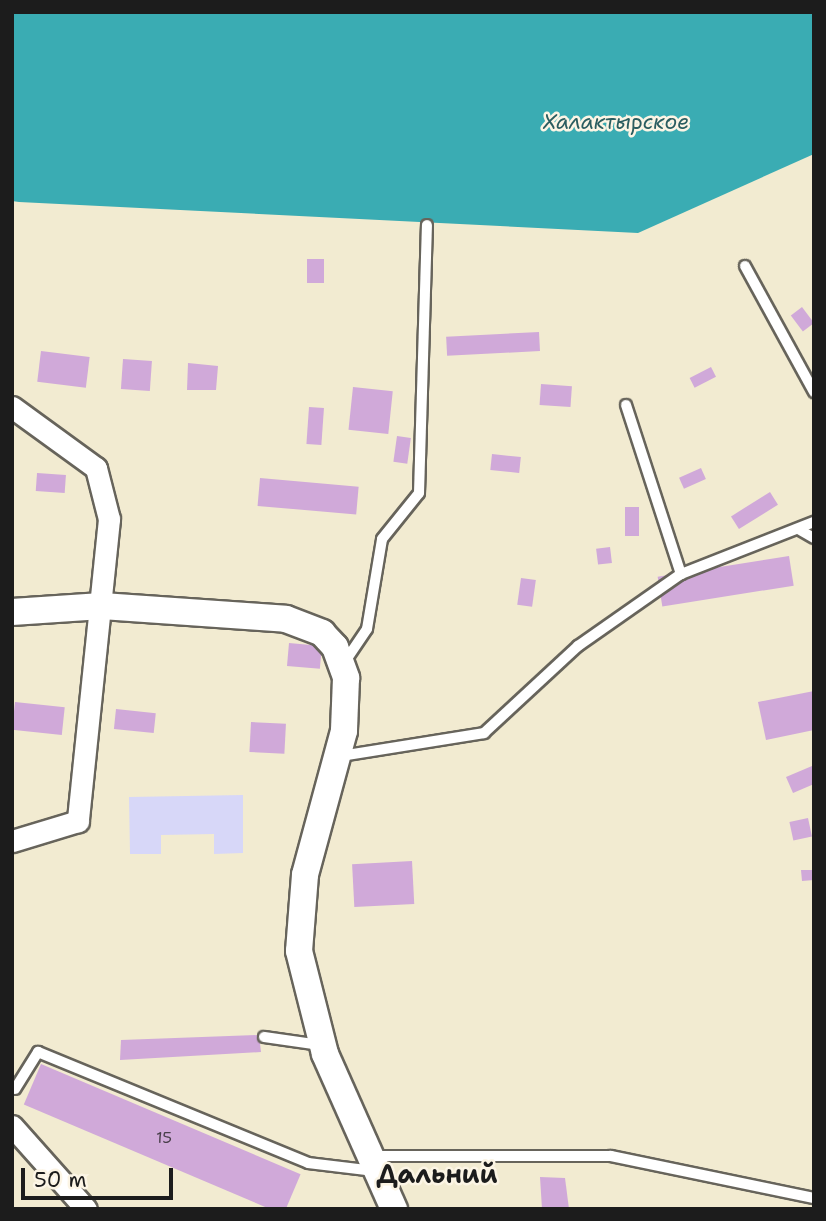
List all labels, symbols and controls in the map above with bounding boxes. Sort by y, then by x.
water label: Халактырское [543,109,689,135]
house number: 15 [156,1128,172,1148]
scale bar [24,1154,177,1198]
district label: Дальний [376,1158,498,1190]
text: 50 m [34,1166,87,1194]

